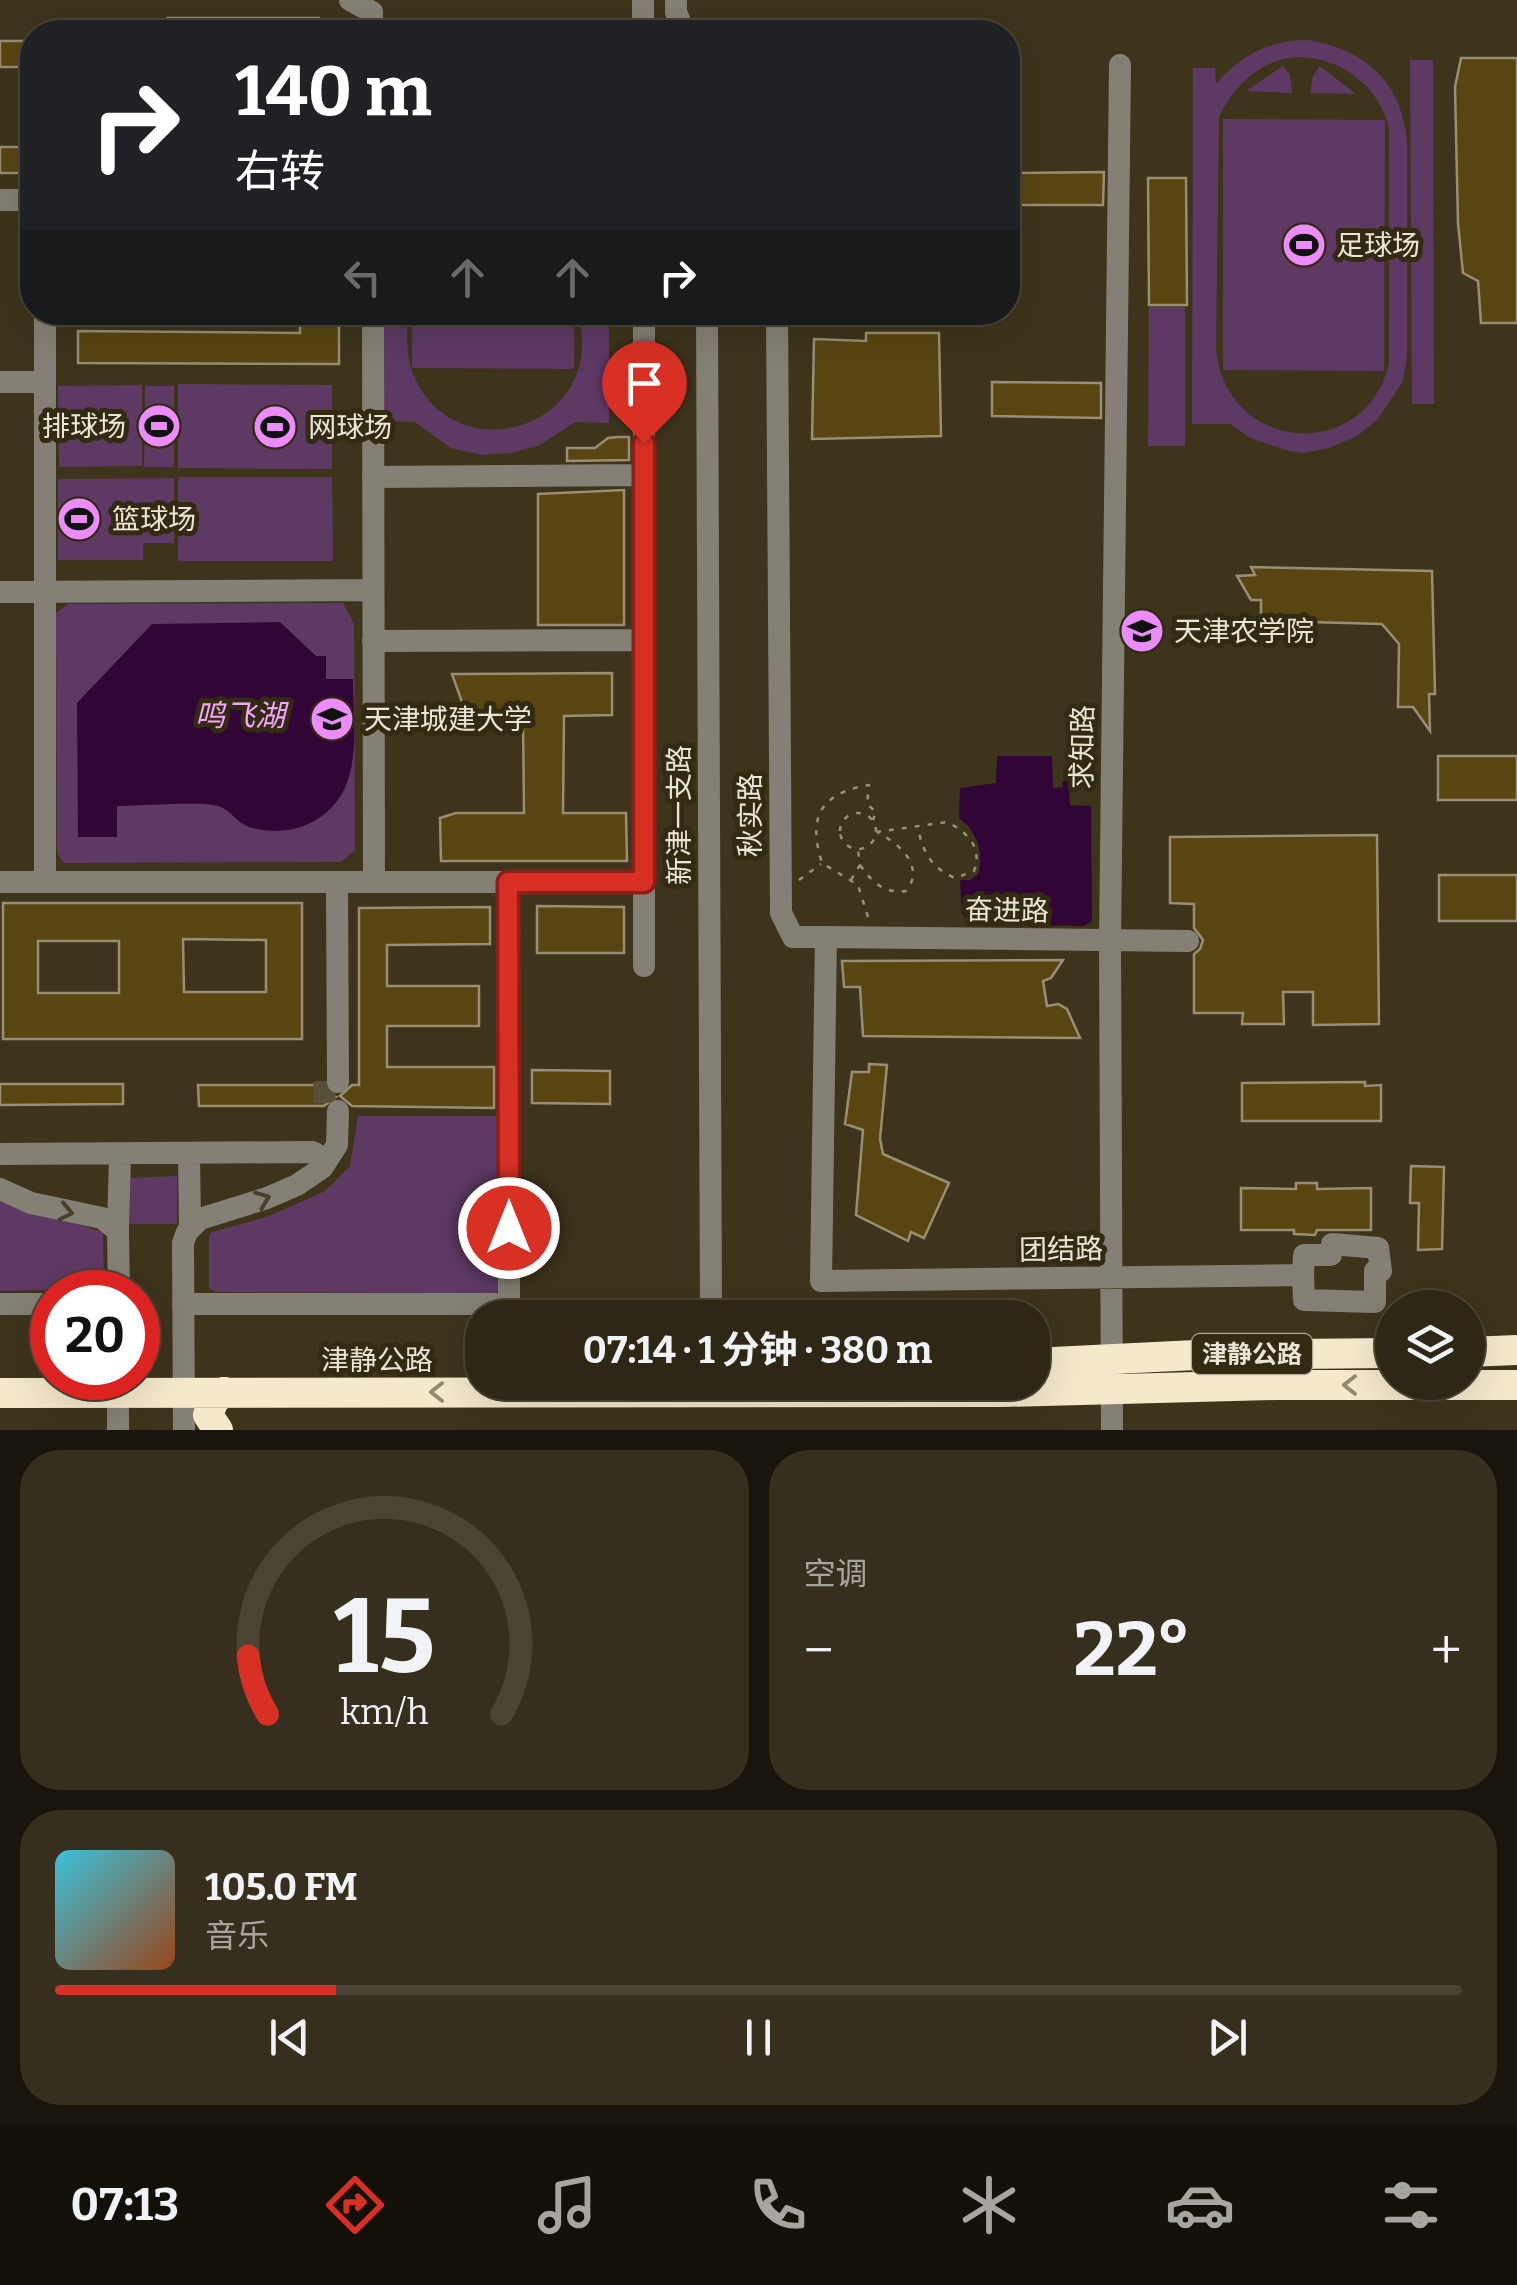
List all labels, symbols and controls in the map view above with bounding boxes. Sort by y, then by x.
text: 140 m [235,50,432,134]
icon: right [70,60,200,190]
text: 右转 [235,145,325,199]
sports icon: 足球场 [1281,222,1327,268]
place label: 足球场 [1336,229,1420,262]
icon: left [335,250,390,305]
icon: ahead [440,250,495,305]
icon: ahead [545,250,600,305]
icon: right [650,250,705,305]
pin [602,341,687,444]
icon: arrive [617,356,672,411]
sports icon: 排球场 [136,403,182,449]
sports icon: 网球场 [252,404,298,450]
place label: 排球场 [42,410,126,443]
place label: 网球场 [308,411,392,444]
sports icon: 篮球场 [56,496,102,542]
place label: 篮球场 [112,503,196,536]
school or university icon: 天津农学院 [1119,608,1165,654]
place label: 天津农学院 [1174,615,1314,648]
school or university icon: 天津城建大学 [309,696,355,742]
water label: 鸣飞湖 [195,698,289,734]
place label: 天津城建大学 [364,703,532,736]
street label: 求知路 [1065,705,1100,789]
street label: 新津一支路 [663,745,696,885]
street label: 秋实路 [734,773,767,857]
street label: 奋进路 [965,893,1049,928]
position arrow [457,1176,561,1280]
one-way arrow [253,1190,271,1210]
one-way arrow [57,1200,74,1221]
street label: 团结路 [1019,1232,1103,1267]
speed limit sign: 20 [30,1270,160,1400]
map controls [1375,1290,1485,1400]
button: layers [1375,1290,1485,1400]
text: 07:14 · 1 分钟 · 380 m [583,1327,932,1373]
road number: 津静公路 [1192,1334,1312,1374]
street label: 津静公路 [321,1344,433,1377]
one-way arrow [1341,1374,1356,1396]
one-way arrow [429,1381,444,1403]
text: 空调 [804,1555,868,1593]
text: 15 [333,1575,435,1700]
text: 22° [1073,1605,1191,1695]
text: − [804,1618,834,1684]
text: + [1431,1618,1462,1684]
text: km/h [340,1691,428,1733]
text: 105.0 FM [205,1864,358,1910]
text: 音乐 [205,1917,269,1955]
icon: previous [262,2010,317,2065]
icon: pause [731,2010,786,2065]
icon: next [1200,2010,1255,2065]
icon: directions [320,2170,390,2240]
icon: music [532,2170,602,2240]
icon: phone [743,2170,813,2240]
icon: climate [954,2170,1024,2240]
icon: car [1165,2170,1235,2240]
icon: filters [1376,2170,1446,2240]
text: 07:13 [71,2178,179,2232]

